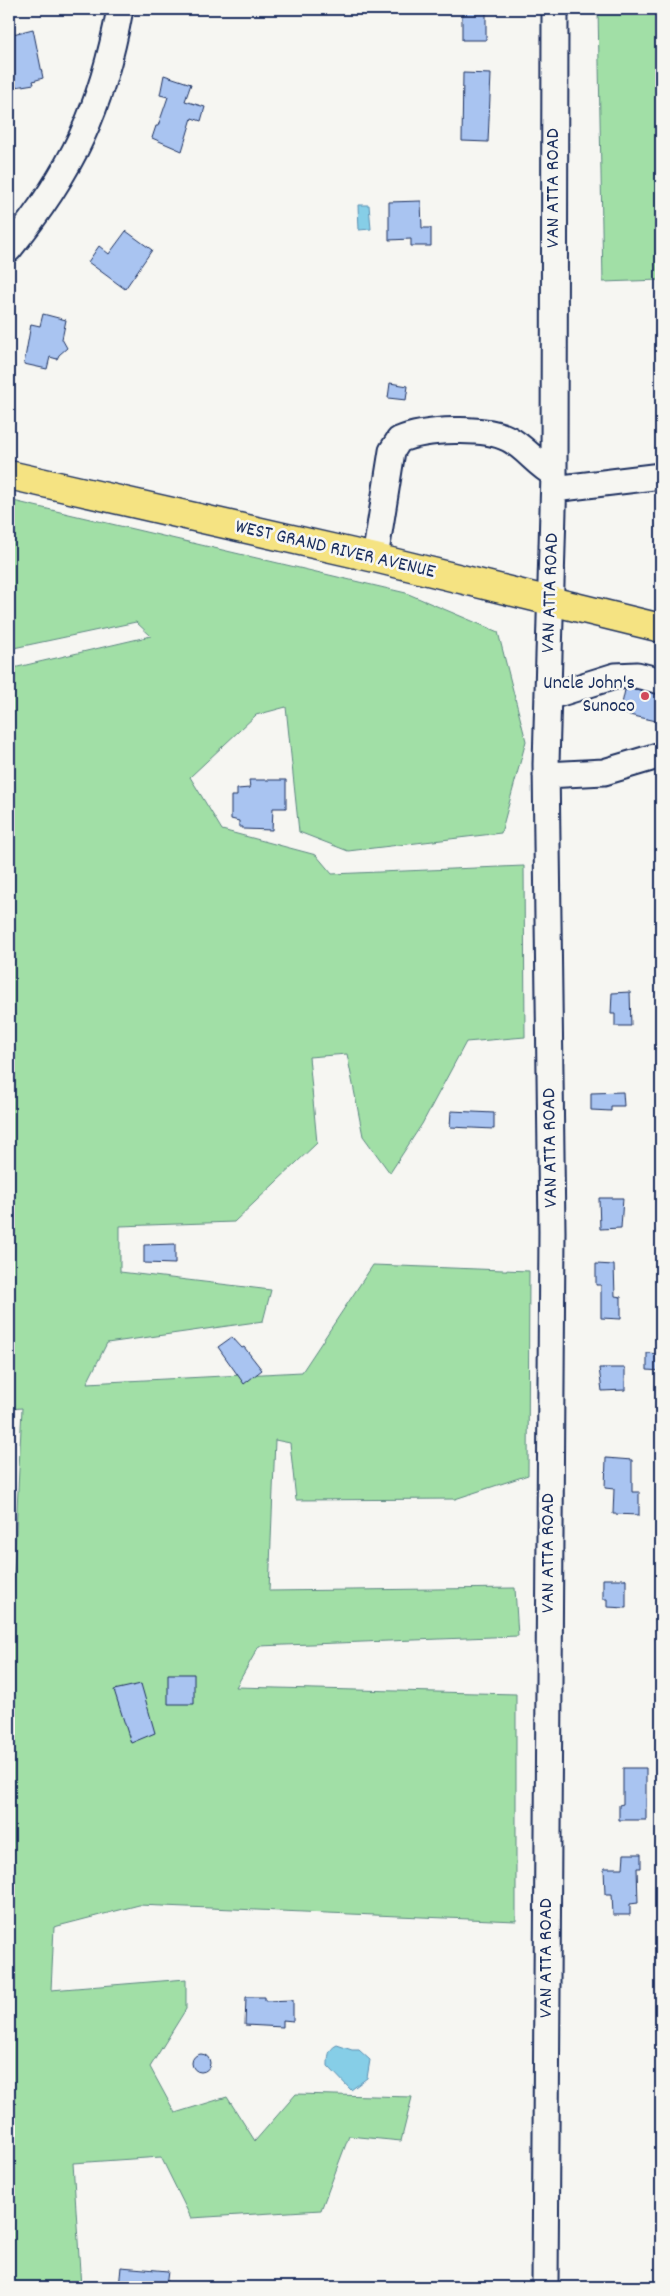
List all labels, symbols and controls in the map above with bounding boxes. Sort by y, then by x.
street label: VAN ATTA ROAD [540,128,568,248]
street label: WEST GRAND RIVER AVENUE [232,513,438,587]
street label: VAN ATTA ROAD [535,533,567,653]
place label: Uncle John's Sunoco [543,670,635,721]
marker: Uncle John's Sunoco [639,690,651,702]
street label: VAN ATTA ROAD [536,1088,566,1208]
street label: VAN ATTA ROAD [535,1493,563,1613]
street label: VAN ATTA ROAD [533,1898,561,2018]

